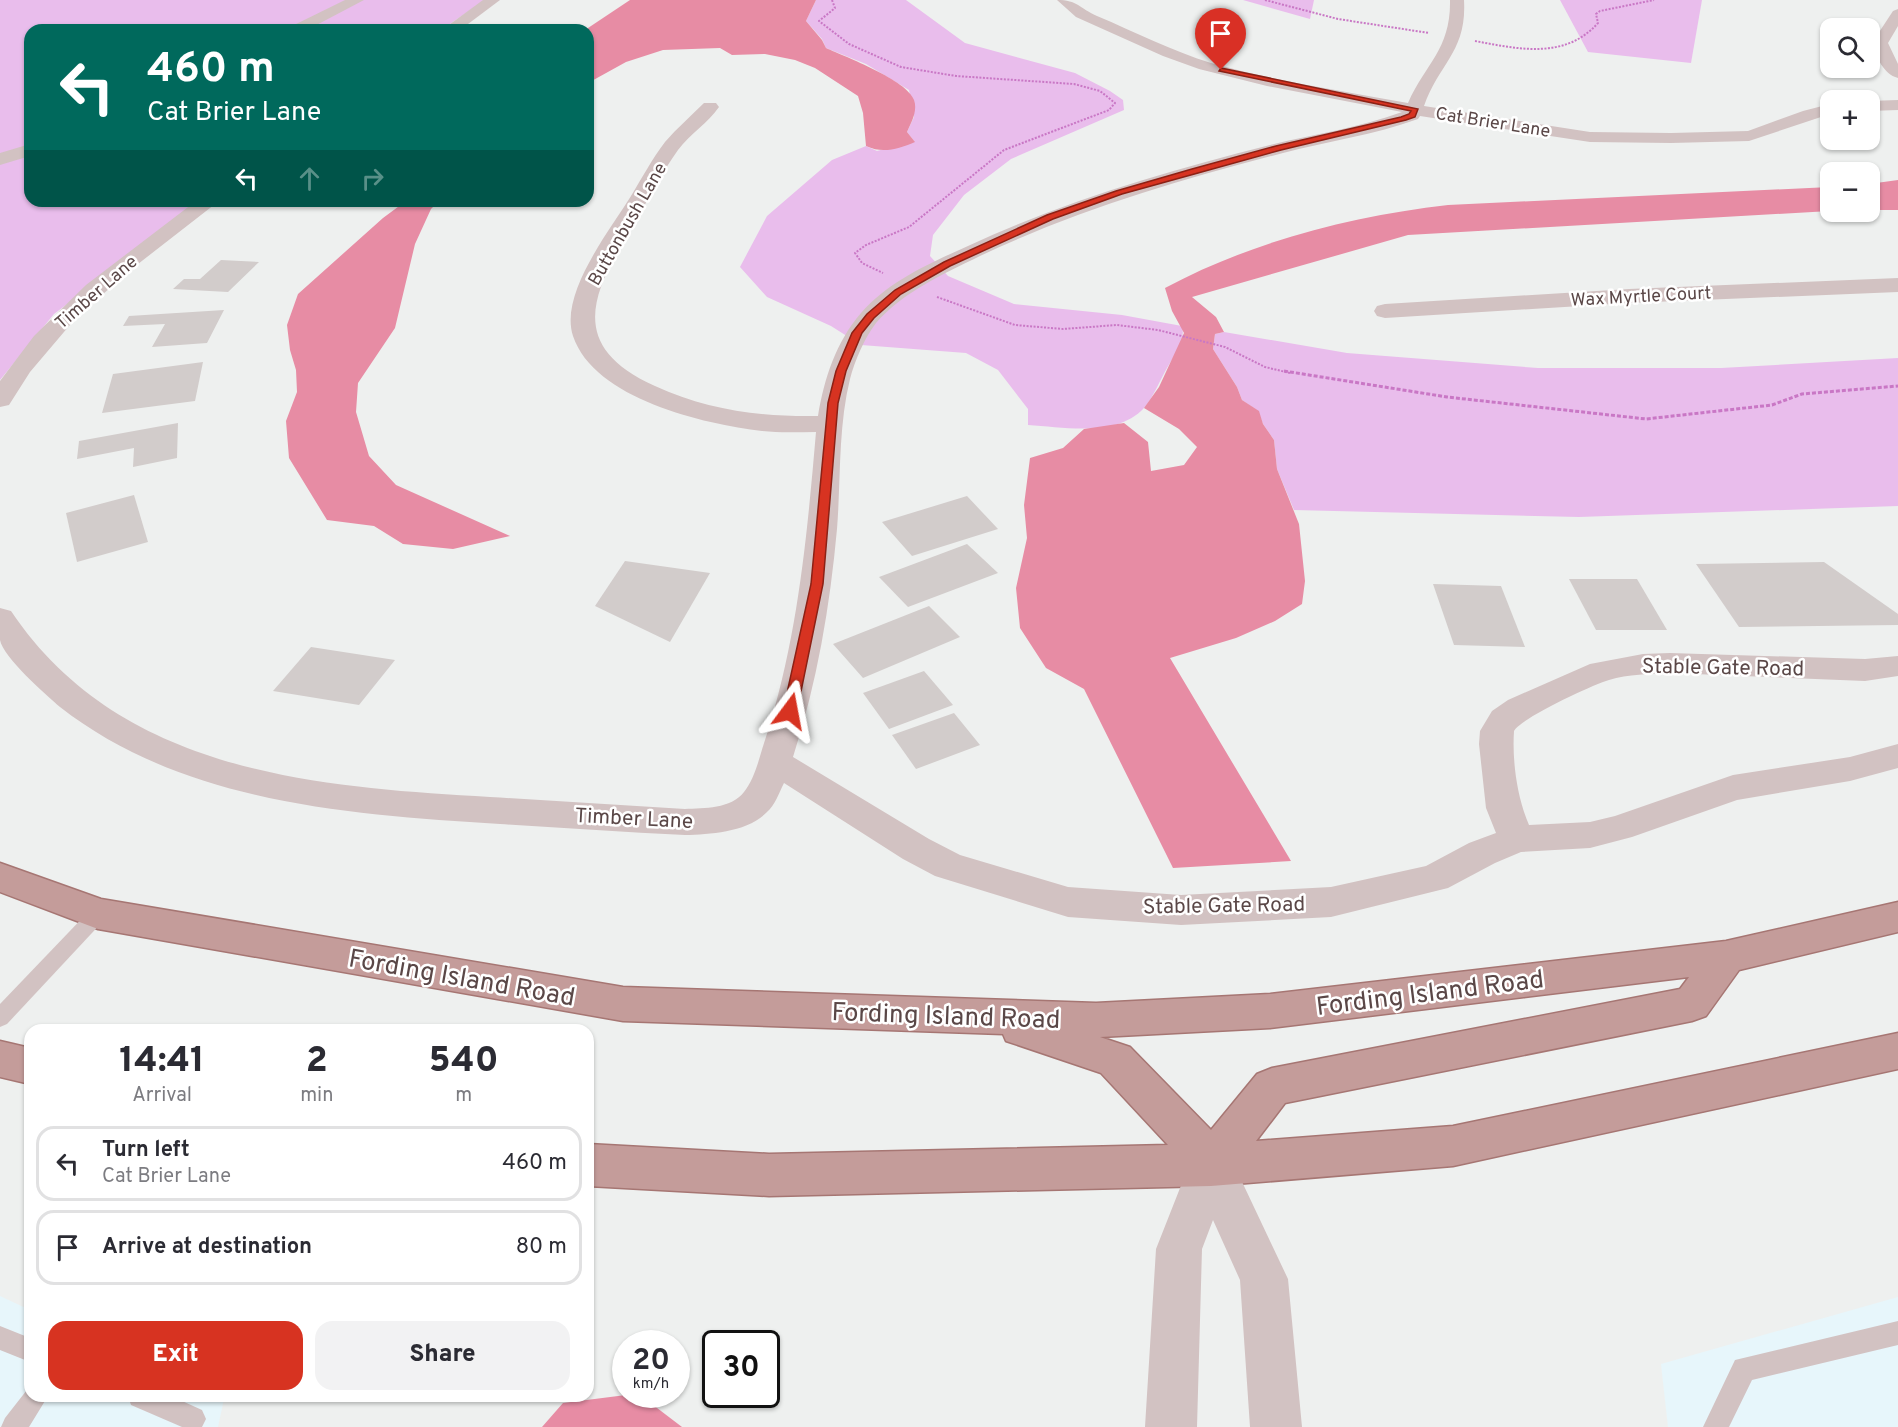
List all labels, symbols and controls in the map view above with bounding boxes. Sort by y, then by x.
pin [1195,8,1246,70]
icon: arrive [1204,17,1237,50]
map controls [1820,18,1880,222]
button: search [1820,18,1880,78]
text: 460 m [147,44,275,97]
icon: left [48,48,126,126]
button: + [1820,90,1880,150]
text: Cat Brier Lane [147,96,321,130]
street label: Cat Brier Lane [1434,103,1552,144]
street label: Buttonbush Lane [584,159,673,290]
icon: left [230,162,263,195]
icon: ahead [293,162,326,195]
icon: right [356,162,389,195]
button: − [1820,162,1880,222]
street label: Timber Lane [51,251,143,335]
street label: Wax Myrtle Court [1570,282,1712,313]
street label: Stable Gate Road [1642,654,1804,683]
position arrow [758,679,822,743]
street label: Timber Lane [574,803,694,836]
street label: Stable Gate Road [1143,892,1305,921]
street label: Fording Island Road [346,943,577,1016]
street label: Fording Island Road [1315,964,1546,1025]
street label: Fording Island Road [831,997,1061,1038]
text: 14:41 [119,1039,205,1085]
text: 2 [306,1039,328,1085]
text: 540 [429,1039,499,1085]
text: Arrival [132,1083,192,1109]
text: min [300,1083,333,1109]
text: m [455,1083,472,1109]
text: Turn left [102,1137,190,1164]
icon: left [51,1147,84,1180]
text: 460 m [502,1150,567,1177]
text: Cat Brier Lane [102,1164,231,1190]
icon: arrive [51,1231,84,1264]
text: Arrive at destination [102,1234,312,1261]
text: 80 m [516,1234,567,1261]
button: Exit [48,1321,303,1390]
button: Share [315,1321,570,1390]
speed limit sign: 30 [702,1330,780,1408]
text: 20 [632,1343,670,1380]
text: km/h [633,1375,669,1394]

